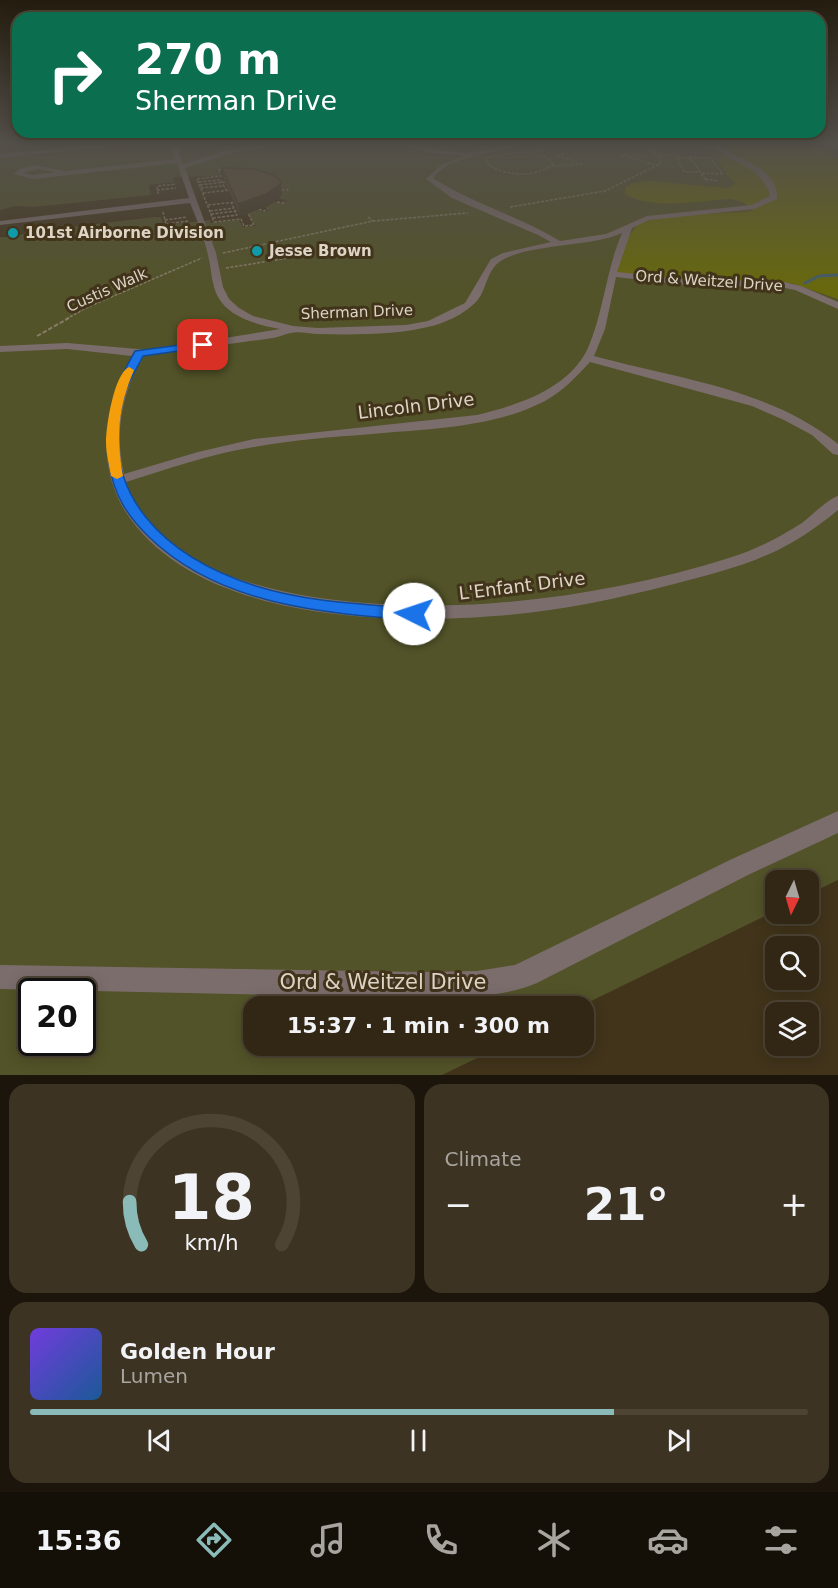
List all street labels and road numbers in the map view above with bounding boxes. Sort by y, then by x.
street label: Custis Walk [64,264,150,316]
street label: Ord & Weitzel Drive [635,267,783,295]
street label: Sherman Drive [301,301,413,323]
street label: Lincoln Drive [356,388,476,423]
street label: L'Enfant Drive [457,567,586,604]
street label: Ord & Weitzel Drive [280,970,486,994]

